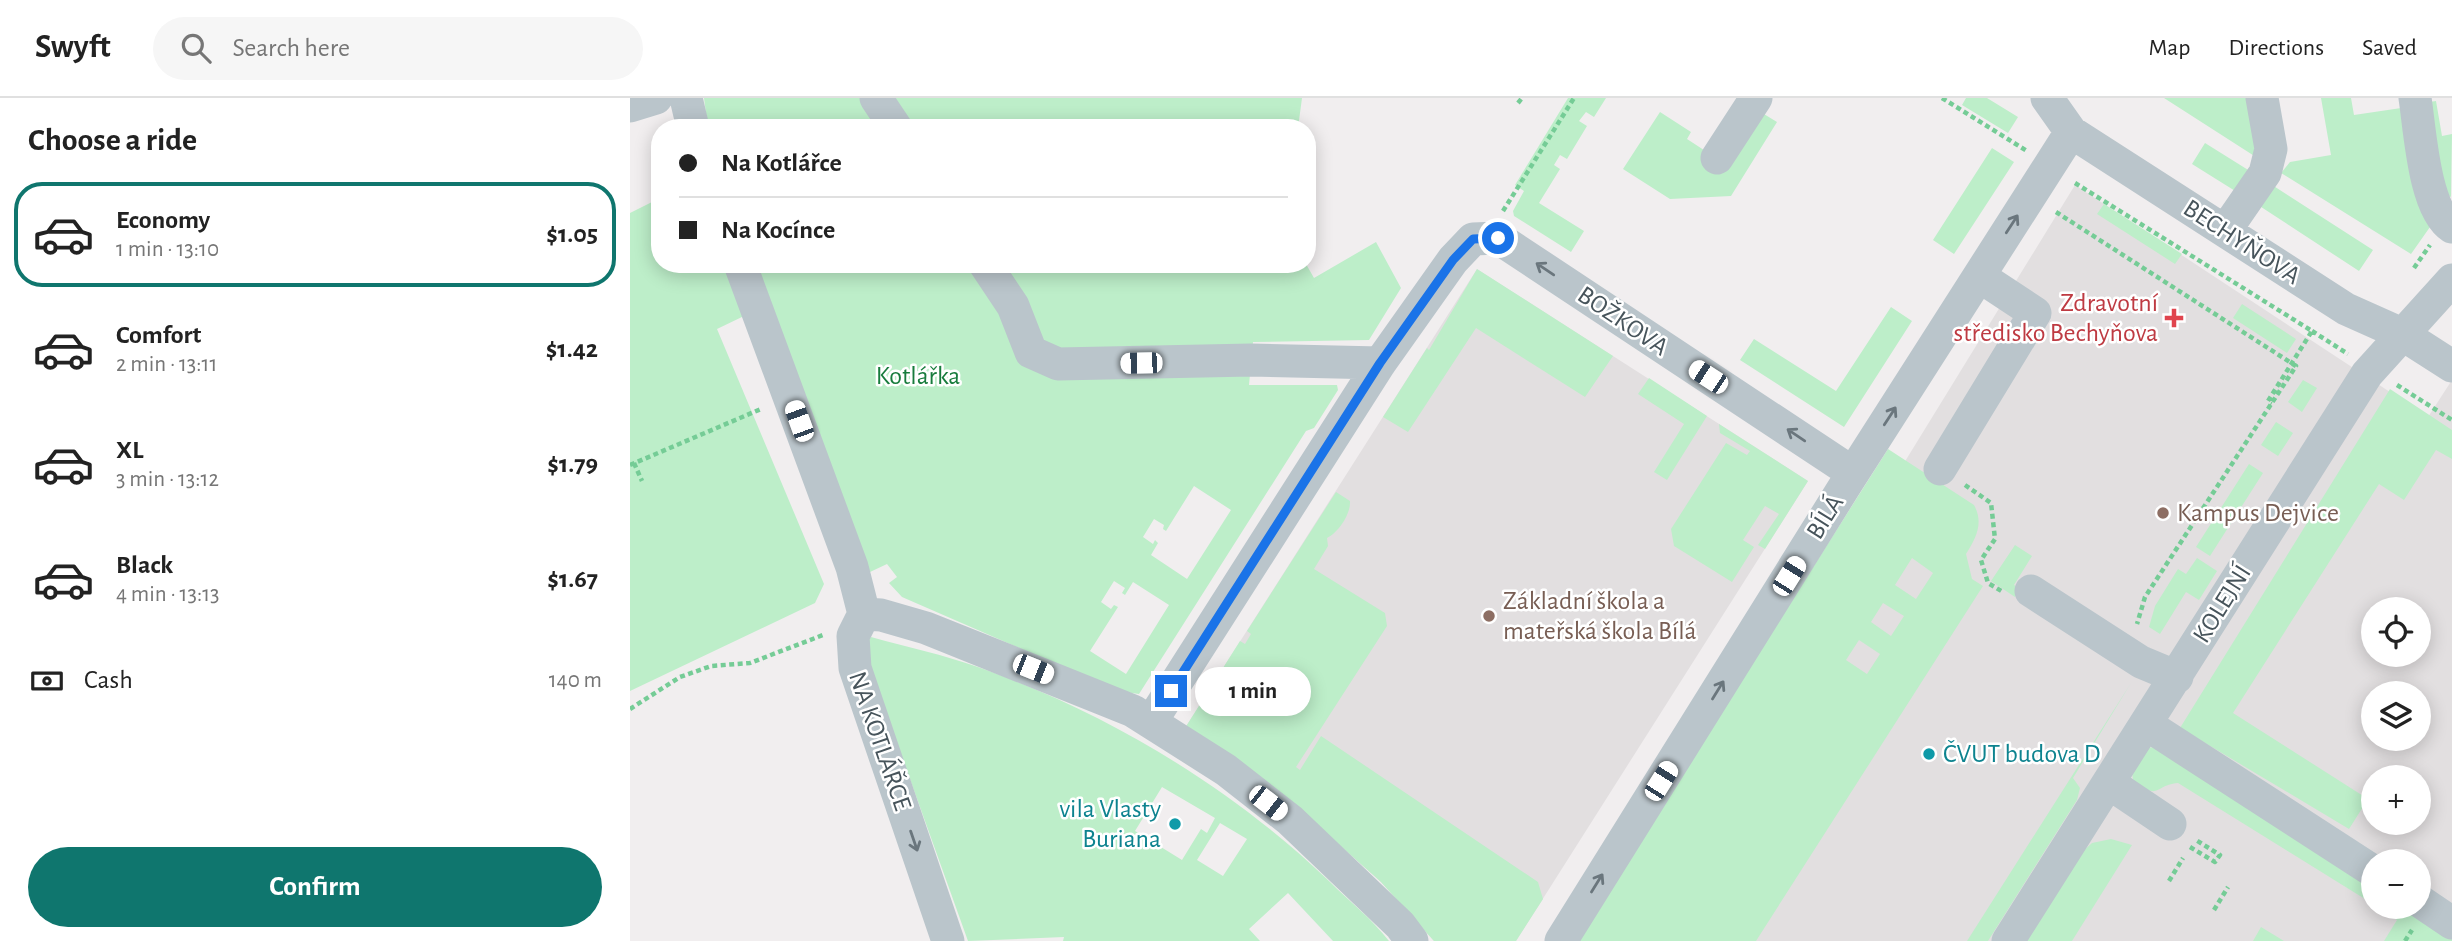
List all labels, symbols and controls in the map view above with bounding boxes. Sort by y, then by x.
search box [153,17,643,80]
icon: search [177,29,215,67]
text: Swyft [35,31,111,64]
text: Search here [233,35,350,61]
text: Map [2148,36,2190,60]
text: Directions [2228,36,2324,60]
text: Saved [2362,36,2417,60]
text: Choose a ride [28,124,197,156]
text: Na Kotlářce [721,150,842,176]
street label: BECHYŇOVA [2179,194,2306,289]
icon: car [32,203,95,266]
text: Economy [116,207,210,233]
one-way arrow [2005,215,2020,234]
text: Na Kocínce [721,217,835,243]
text: $1.05 [546,221,598,247]
route start [1482,222,1514,254]
text: 1 min · 13:10 [116,238,219,261]
one-way arrow [1536,262,1555,276]
street label: BOŽKOVA [1573,281,1674,361]
place label: Zdravotní středisko Bechyňova [1954,290,2159,346]
marker: Zdravotní středisko Bechyňova [2164,308,2184,328]
icon: car [32,318,95,381]
text: Comfort [116,322,201,348]
text: $1.42 [546,336,598,362]
car [1120,352,1163,374]
text: 2 min · 13:11 [116,353,217,376]
car [1685,357,1732,397]
park label: Kotlářka [876,363,960,389]
car [782,398,817,444]
one-way arrow [1883,406,1897,426]
one-way arrow [1787,428,1806,443]
icon: car [32,433,95,496]
text: XL [116,437,143,463]
text: $1.79 [547,451,598,477]
text: 3 min · 13:12 [116,468,219,491]
street label: BÍLÁ [1800,489,1848,544]
place label: Kampus Dejvice [2177,500,2339,526]
marker: Kampus Dejvice [2155,505,2171,521]
icon: car [32,548,95,611]
text: Black [116,552,173,578]
car [1769,553,1810,599]
street label: KOLEJNÍ [2186,559,2256,647]
text: $1.67 [547,566,598,592]
text: 4 min · 13:13 [116,583,220,606]
place label: Základní škola a mateřská škola Bílá [1503,588,1697,644]
map controls [2361,597,2431,919]
button: locate [2361,597,2431,667]
marker: Základní škola a mateřská škola Bílá [1481,608,1497,624]
car [1010,651,1057,687]
icon: cash [28,662,66,700]
callout: 1 min [1196,666,1311,716]
text: Cash [84,667,133,693]
street label: NA KOTLÁŘCE [844,668,918,814]
text: 140 m [549,669,602,692]
route end [1155,675,1187,707]
text: 1 min [1229,680,1277,703]
one-way arrow [1710,681,1725,700]
button: layers [2361,681,2431,751]
place label: ČVUT budova D [1943,740,2101,767]
marker: ČVUT budova D [1921,746,1937,762]
car [1641,758,1682,804]
button: + [2361,765,2431,835]
car [1245,782,1292,824]
place label: vila Vlasty Buriana [1059,796,1161,852]
marker: vila Vlasty Buriana [1167,816,1183,832]
one-way arrow [909,829,921,851]
button: Confirm [28,847,602,927]
button: − [2361,849,2431,919]
one-way arrow [1590,874,1605,893]

